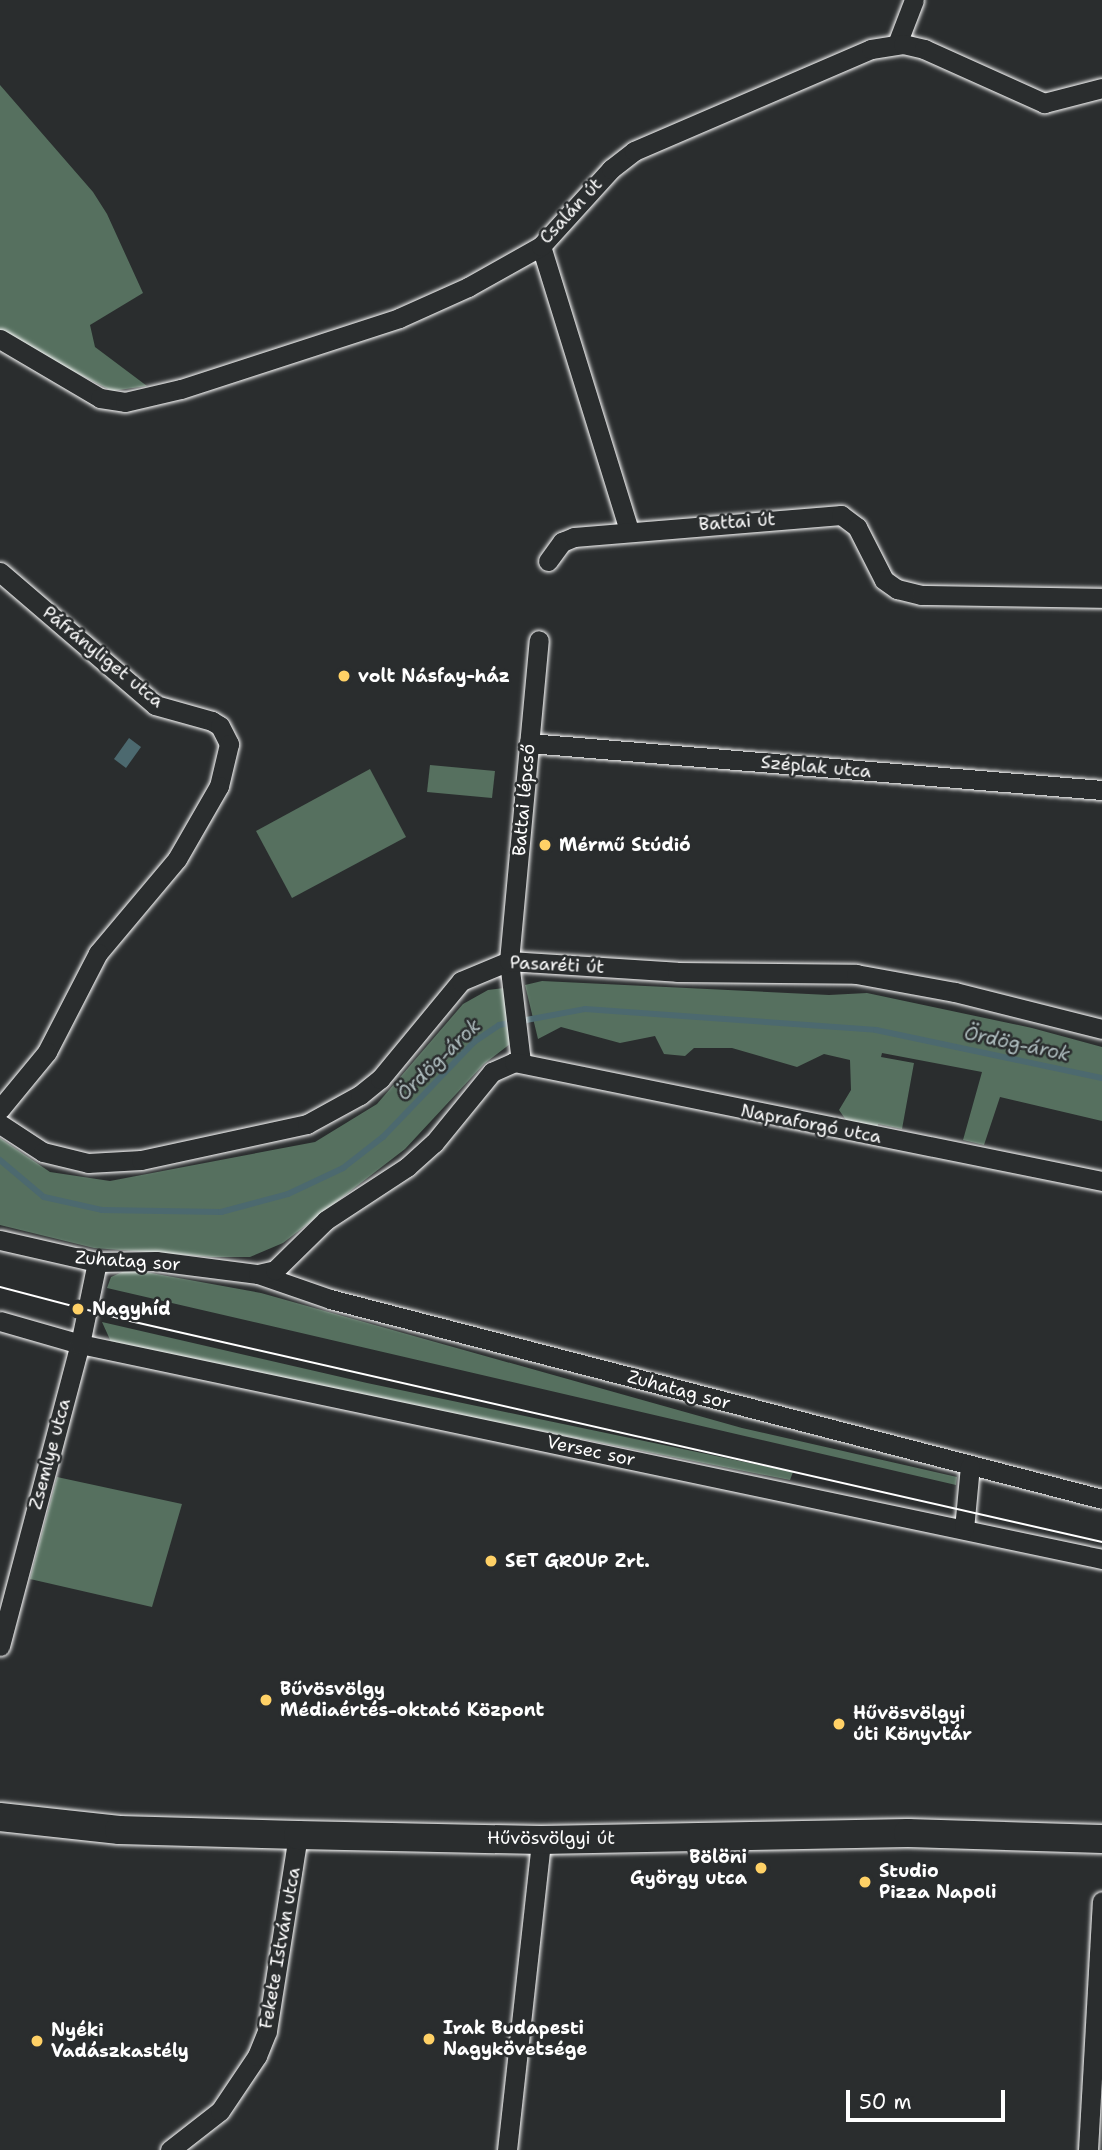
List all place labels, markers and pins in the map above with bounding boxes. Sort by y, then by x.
place label: volt Násfay-ház [358,665,510,687]
marker: volt Násfay-ház [336,668,352,684]
place label: Mérmű Stúdió [559,834,691,856]
marker: Mérmű Stúdió [537,837,553,853]
place label: Nagyhíd [92,1298,171,1320]
marker: Nagyhíd [70,1301,86,1317]
place label: SET GROUP Zrt. [505,1550,650,1572]
marker: SET GROUP Zrt. [483,1553,499,1569]
place label: Bűvösvölgy Médiaértés-oktató Központ [280,1679,544,1722]
marker: Bűvösvölgy Médiaértés-oktató Központ [258,1692,274,1708]
place label: Hűvösvölgyi úti Könyvtár [853,1703,972,1746]
marker: Hűvösvölgyi úti Könyvtár [831,1716,847,1732]
place label: Bölöni György utca [630,1847,747,1890]
marker: Bölöni György utca [753,1860,769,1876]
place label: Studio Pizza Napoli [879,1861,997,1904]
marker: Studio Pizza Napoli [857,1874,873,1890]
place label: Irak Budapesti Nagykövetsége [443,2018,587,2060]
place label: Nyéki Vadászkastély [51,2020,189,2062]
marker: Irak Budapesti Nagykövetsége [421,2031,437,2047]
marker: Nyéki Vadászkastély [29,2033,45,2049]

